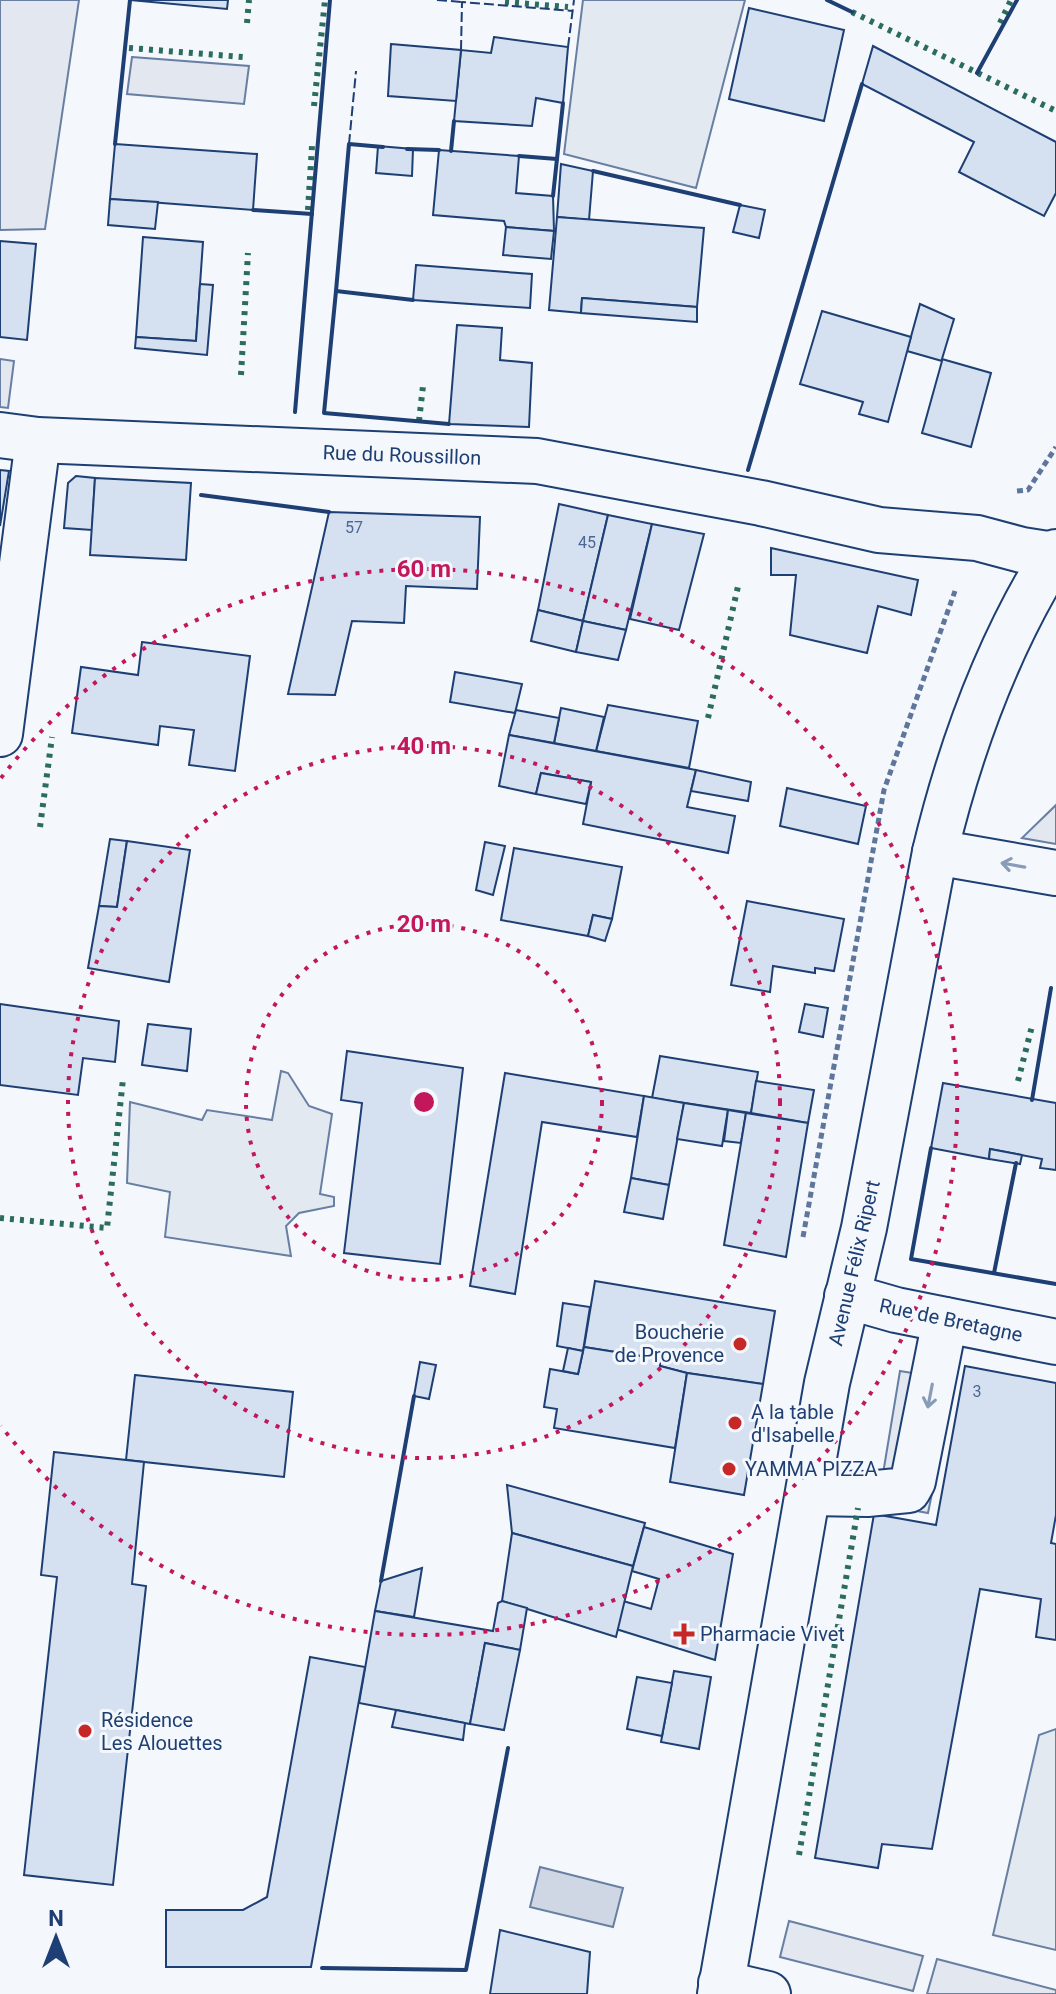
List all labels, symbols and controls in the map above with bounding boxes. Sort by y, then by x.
street label: Rue du Roussillon [322,440,482,470]
house number: 57 [345,518,363,537]
house number: 45 [578,533,596,552]
text: 60 m [397,555,451,583]
text: 40 m [397,732,451,760]
one-way arrow [1001,857,1026,872]
text: 20 m [397,910,451,938]
centre of rings [410,1088,438,1116]
street label: Avenue Félix Ripert [823,1178,885,1348]
street label: Rue de Bretagne [877,1293,1025,1347]
place label: Boucherie de Provence [614,1320,724,1367]
marker: Boucherie de Provence [731,1335,749,1353]
house number: 3 [973,1382,982,1401]
one-way arrow [921,1383,936,1409]
place label: A la table d'Isabelle [751,1400,835,1447]
marker: A la table d'Isabelle [726,1414,744,1432]
place label: YAMMA PIZZA [745,1457,877,1481]
marker: YAMMA PIZZA [720,1460,738,1478]
place label: Pharmacie Vivet [700,1622,845,1646]
marker: Pharmacie Vivet [675,1625,693,1643]
place label: Résidence Les Alouettes [101,1708,223,1755]
marker: Résidence Les Alouettes [76,1722,94,1740]
north arrow [16,1898,96,1978]
text: N [48,1906,64,1931]

